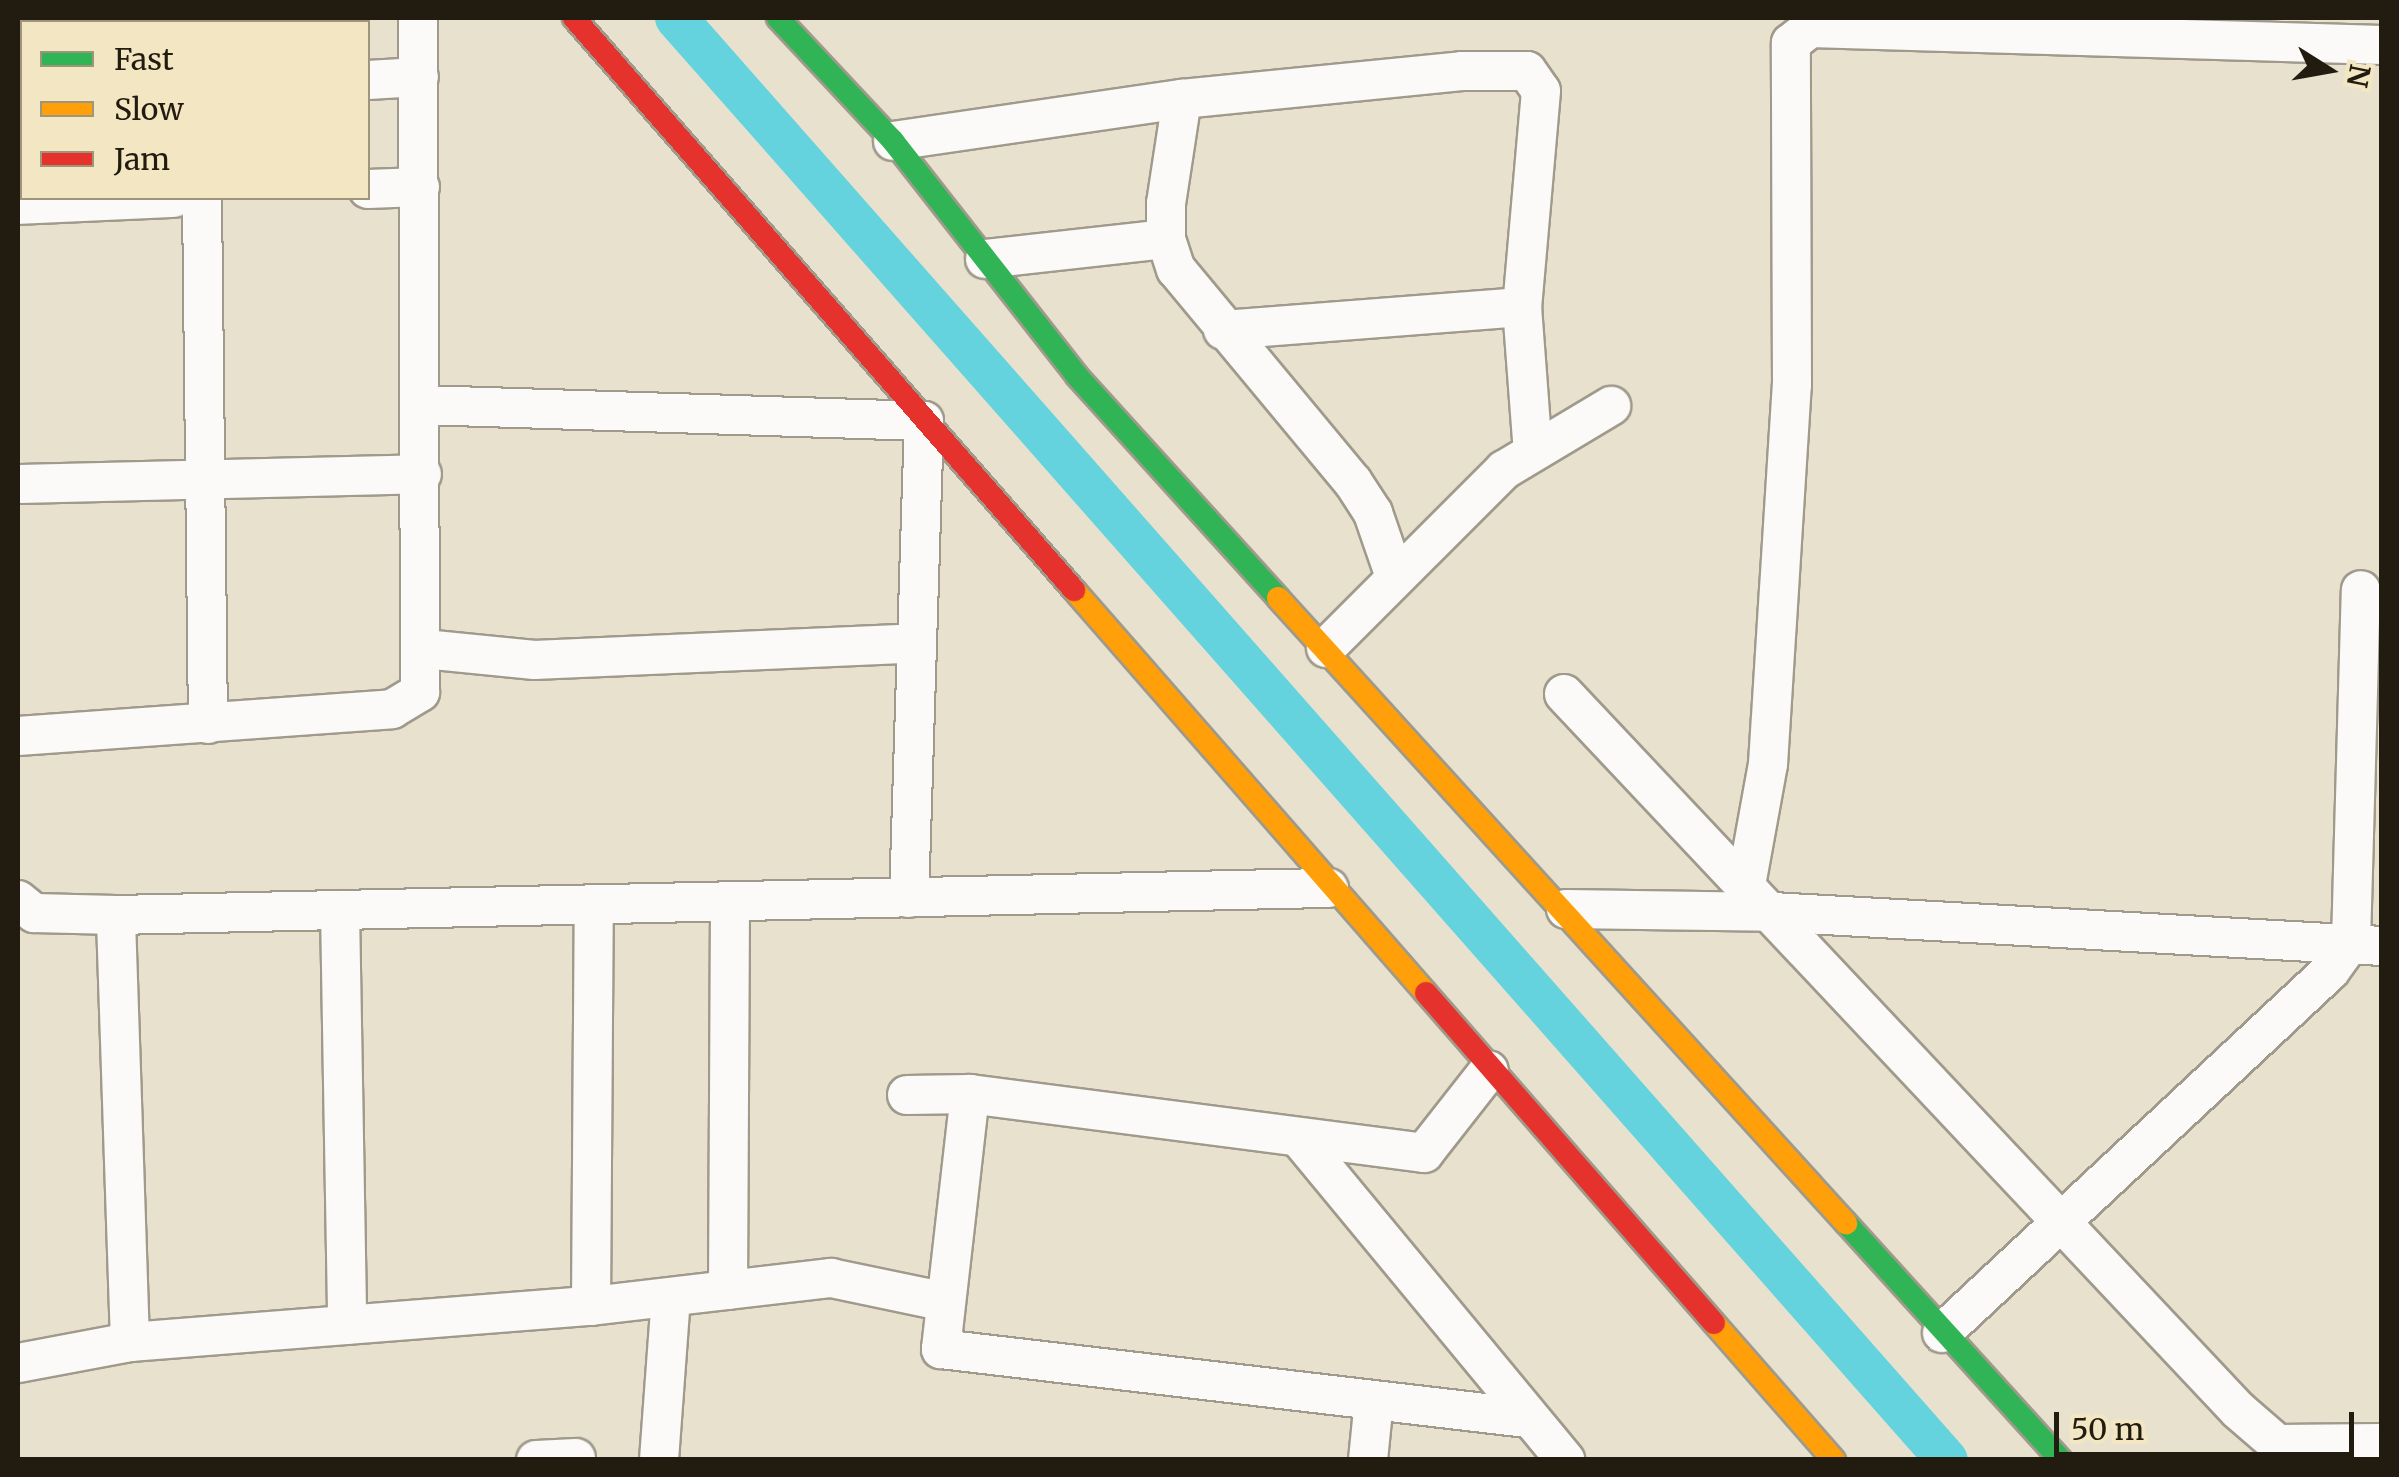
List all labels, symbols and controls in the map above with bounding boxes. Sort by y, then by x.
legend [20,20,370,200]
north arrow [2279,20,2379,120]
text: Fast [114,40,174,78]
text: N [2339,61,2378,90]
text: Slow [114,90,184,128]
text: Jam [114,140,170,178]
scale bar [2059,1392,2359,1454]
text: 50 m [2071,1410,2144,1448]

